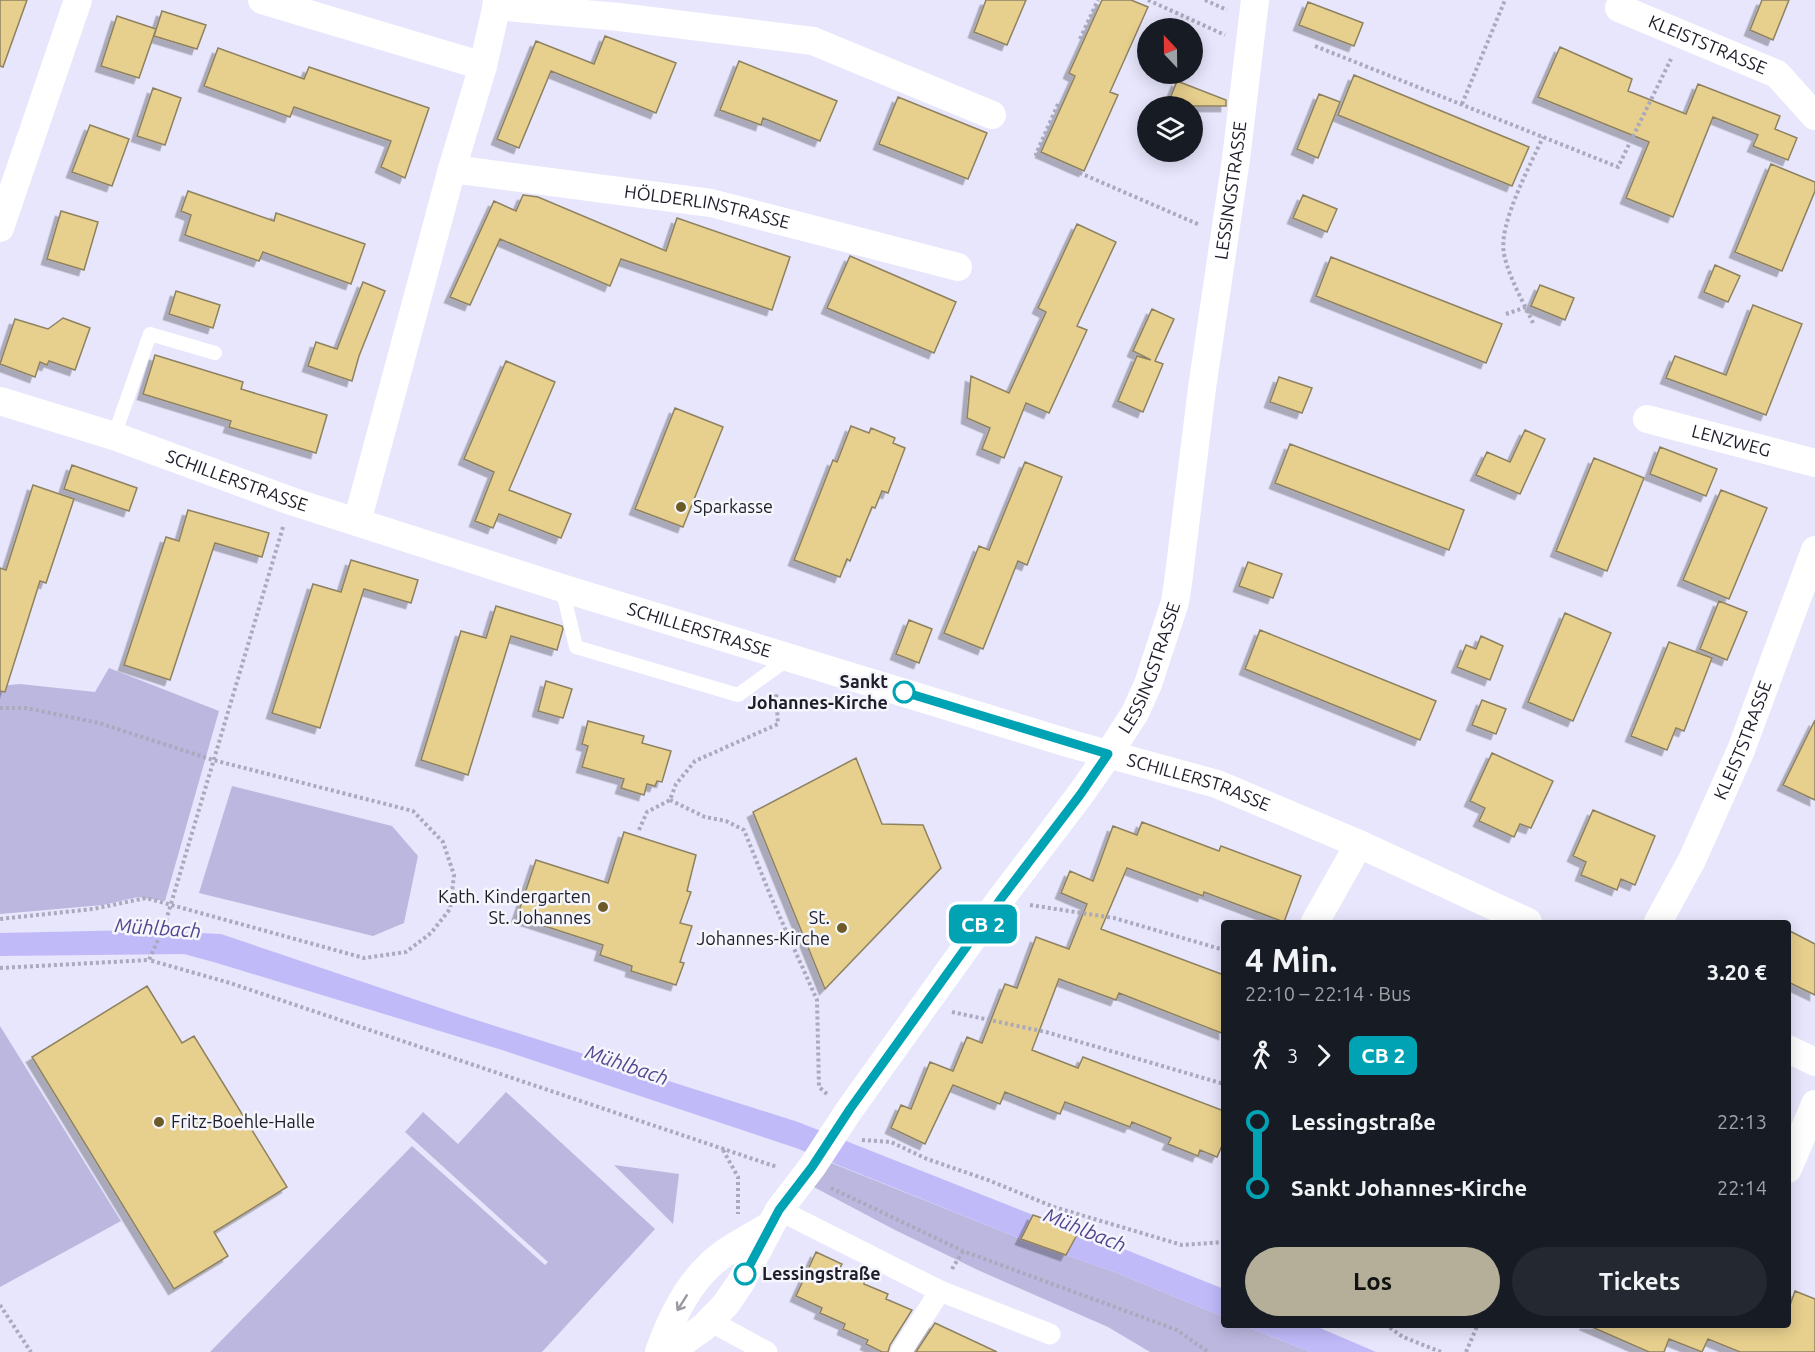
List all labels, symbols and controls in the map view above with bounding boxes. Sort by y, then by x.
street label: KLEISTSTRASSE [1646,10,1770,78]
north arrow [1137,18,1203,84]
map controls [1137,18,1203,162]
button: layers [1137,96,1203,162]
street label: LESSINGSTRASSE [1210,120,1249,261]
street label: HÖLDERLINSTRASSE [623,181,792,232]
street label: LENZWEG [1690,420,1773,460]
street label: SCHILLERSTRASSE [163,445,310,515]
place label: Sparkasse [693,496,773,516]
marker: Sparkasse [674,500,688,514]
street label: SCHILLERSTRASSE [625,598,774,661]
street label: LESSINGSTRASSE [1114,599,1183,737]
place label: Sankt Johannes-Kirche [747,671,888,712]
street label: KLEISTSTRASSE [1709,678,1775,802]
marker: Sankt Johannes-Kirche [893,681,915,703]
street label: SCHILLERSTRASSE [1125,749,1273,814]
place label: Kath. Kindergarten St. Johannes [438,886,591,927]
marker: Kath. Kindergarten St. Johannes [596,900,610,914]
line badge: CB 2 [941,904,1025,944]
place label: St. Johannes-Kirche [696,907,830,948]
text: CB 2 [961,912,1005,936]
water label: Mühlbach [114,913,202,942]
marker: St. Johannes-Kirche [835,921,849,935]
text: 4 Min. [1245,941,1337,978]
text: 3.20 € [1707,959,1767,984]
text: 22:10 – 22:14 · Bus [1245,982,1411,1005]
icon: walk [1245,1039,1278,1072]
icon: forward [1307,1039,1340,1072]
water label: Mühlbach [582,1040,672,1089]
text: CB 2 [1361,1043,1405,1067]
text: 3 [1287,1044,1298,1067]
text: Lessingstraße [1291,1109,1436,1134]
text: 22:13 [1717,1110,1767,1133]
place label: Fritz-Boehle-Halle [171,1111,315,1131]
marker: Fritz-Boehle-Halle [152,1115,166,1129]
text: Sankt Johannes-Kirche [1291,1175,1527,1200]
text: 22:14 [1717,1176,1767,1199]
water label: Mühlbach [1041,1203,1130,1256]
button: Los [1245,1247,1500,1316]
button: Tickets [1512,1247,1767,1316]
marker: Lessingstraße [734,1263,756,1285]
place label: Lessingstraße [762,1263,881,1283]
one-way arrow [675,1294,687,1311]

